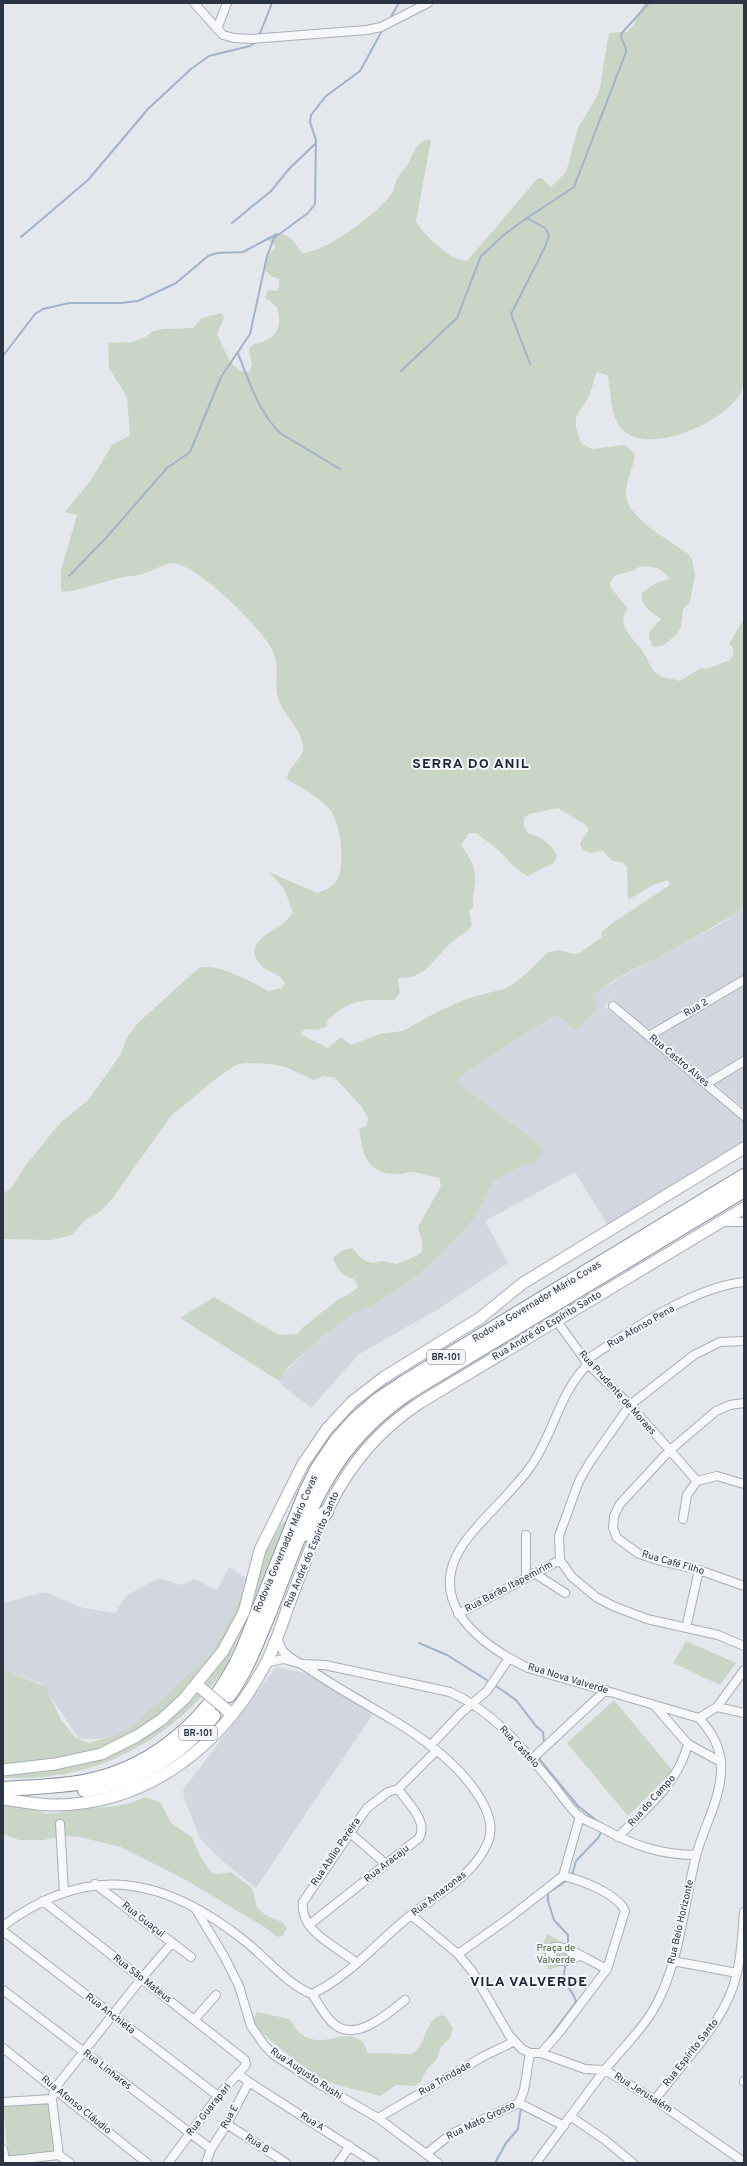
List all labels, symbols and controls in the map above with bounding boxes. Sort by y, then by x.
district label: SERRA DO ANIL [412,756,530,773]
street label: Rua 2 [682,996,710,1020]
street label: Rua Castro Alves [646,1032,712,1090]
street label: Rodovia Governador Mário Covas [470,1258,604,1346]
street label: Rua André do Espírito Santo [490,1288,604,1364]
street label: Rua Afonso Pena [605,1302,677,1352]
street label: Rua Prudente de Moraes [576,1348,659,1438]
road number: BR-101 [427,1350,465,1364]
street label: Rodovia Governador Mário Covas [251,1473,321,1615]
street label: Rua André do Espírito Santo [282,1489,343,1610]
street label: Rua Café Filho [640,1548,706,1578]
street label: Rua Barão Itapemirim [463,1558,555,1616]
street label: Rua Nova Valverde [526,1661,610,1697]
street label: Rua Castelo [496,1723,542,1771]
road number: BR-101 [179,1726,217,1740]
street label: Rua do Campo [625,1772,679,1830]
street label: Rua Abílio Pereira [308,1815,364,1889]
street label: Rua Aracaju [362,1842,412,1886]
street label: Rua Amazonas [409,1868,469,1919]
street label: Rua Belo Horizonte [665,1878,697,1966]
street label: Rua Guaçui [119,1899,167,1941]
park label: Praça de Valverde [537,1942,575,1967]
street label: Rua São Mateus [110,1952,174,2006]
district label: VILA VALVERDE [470,1974,588,1991]
street label: Rua Anchieta [83,1991,137,2037]
street label: Rua Espírito Santo [660,2016,722,2090]
street label: Rua Augusto Rushi [267,2045,345,2103]
street label: Rua Linhares [80,2047,134,2093]
street label: Rua Trindade [416,2059,474,2099]
street label: Rua Jerusalém [611,2070,675,2116]
street label: Rua Afonso Cláudio [38,2073,114,2138]
street label: Rua Guarapari [184,2081,234,2139]
street label: Rua Mato Grosso [444,2099,518,2143]
street label: Rua E [218,2103,242,2131]
street label: Rua A [297,2110,327,2135]
street label: Rua B [242,2131,272,2157]

